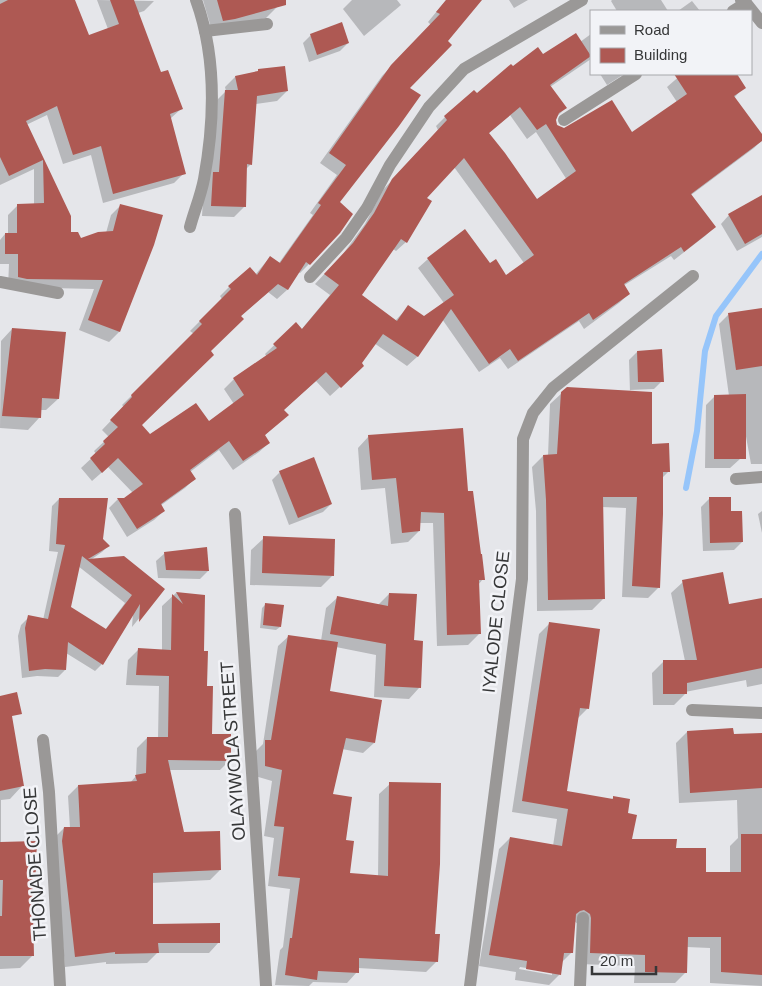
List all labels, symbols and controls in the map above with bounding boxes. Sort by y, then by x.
legend [590,10,752,75]
text: Road [634,21,670,38]
text: Building [634,46,687,63]
street label: IYALODE CLOSE [479,550,513,694]
street label: OLAYIWOLA STREET [217,661,249,841]
street label: THONADE CLOSE [20,786,50,942]
scale bar [592,944,656,976]
text: 20 m [600,952,633,969]

